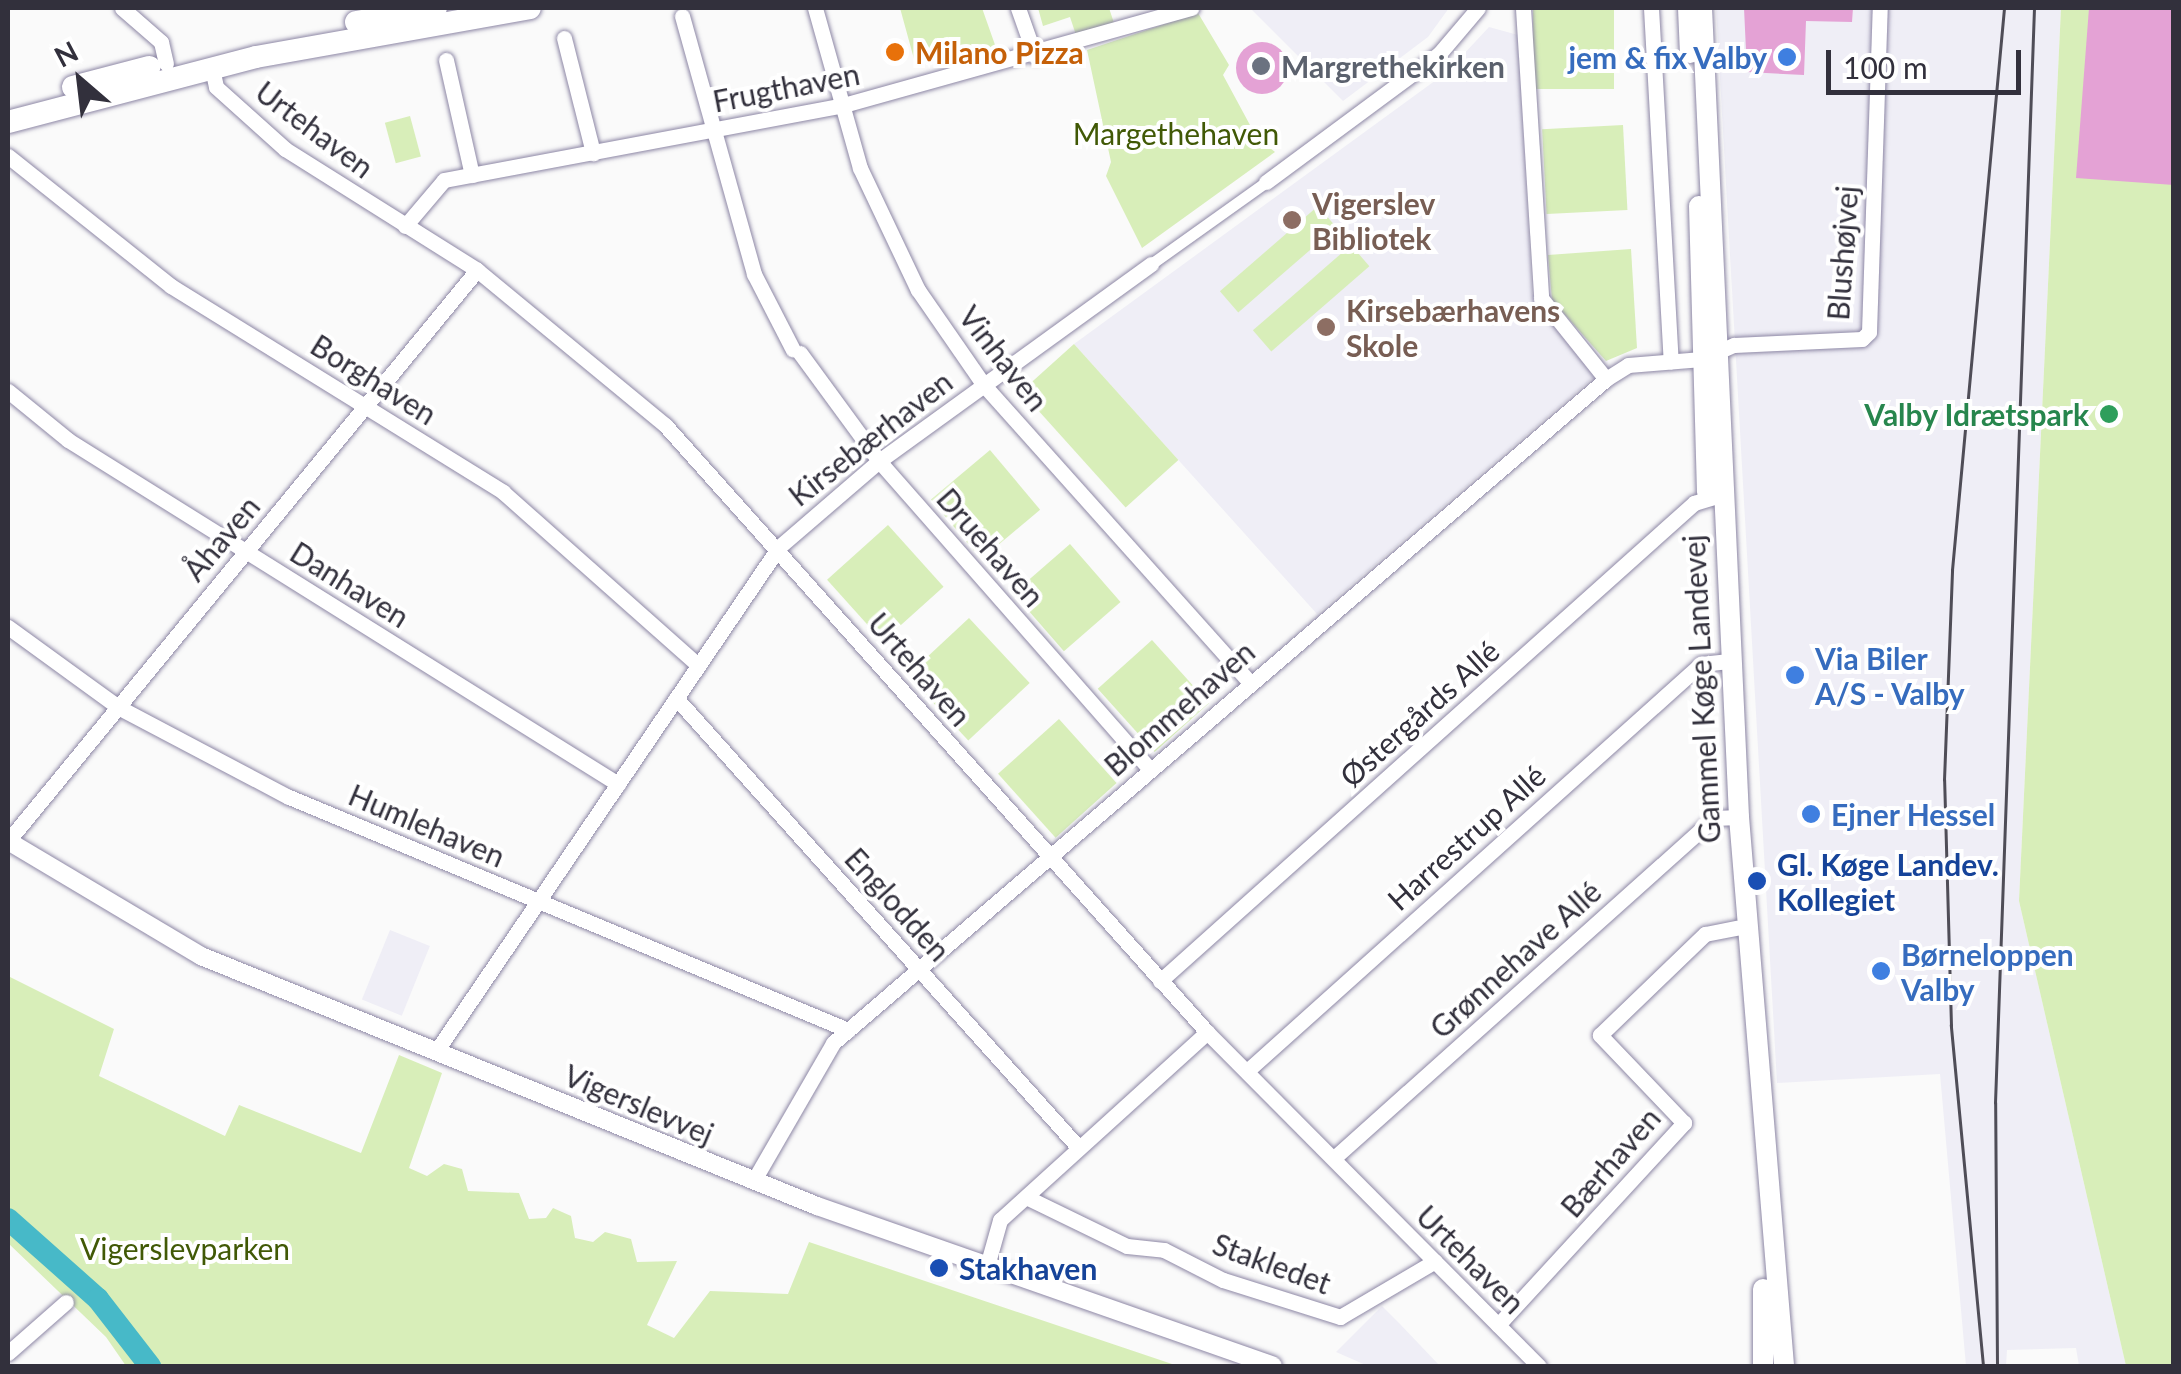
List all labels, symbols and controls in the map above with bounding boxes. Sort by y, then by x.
north arrow [30,30,130,130]
scale bar [1831,30,2026,92]
text: N [48,33,83,74]
place label: Milano Pizza [915,34,1084,70]
place label: jem & fix Valby [1567,39,1767,75]
marker: Milano Pizza [884,41,906,63]
marker: jem & fix Valby [1776,46,1798,68]
place label: Margrethekirken [1281,48,1505,84]
text: 100 m [1843,49,1928,85]
street label: Frugthaven [710,55,862,119]
marker: Margrethekirken [1250,55,1272,77]
street label: Urtehaven [249,73,381,185]
park label: Margethehaven [1073,115,1279,151]
street label: Blushøjvej [1819,184,1865,322]
place label: Vigerslev Bibliotek [1312,185,1435,256]
marker: Vigerslev Bibliotek [1281,209,1303,231]
place label: Kirsebærhavens Skole [1346,292,1560,362]
street label: Vinhaven [952,298,1056,418]
marker: Kirsebærhavens Skole [1315,316,1337,338]
street label: Borghaven [305,326,443,432]
street label: Kirsebærhaven [781,363,959,513]
place label: Valby Idrætspark [1864,396,2089,432]
marker: Valby Idrætspark [2098,403,2120,425]
street label: Druehaven [930,480,1052,614]
street label: Åhaven [175,488,267,588]
street label: Danhaven [284,533,416,635]
street label: Gammel Køge Landevej [1675,534,1727,844]
street label: Urtehaven [861,605,979,733]
street label: Østergårds Allé [1332,632,1506,794]
street label: Blommehaven [1096,633,1262,783]
place label: Via Biler A/S - Valby [1815,640,1966,710]
marker: Via Biler A/S - Valby [1784,664,1806,686]
street label: Harrestrup Allé [1379,757,1553,917]
street label: Humlehaven [344,776,510,874]
place label: Ejner Hessel [1831,796,1996,832]
marker: Ejner Hessel [1800,803,1822,825]
street label: Englodden [838,840,958,968]
place label: Gl. Køge Landev. Kollegiet [1777,846,1999,916]
marker: Gl. Køge Landev. Kollegiet [1746,870,1768,892]
street label: Grønnehave Allé [1422,873,1608,1045]
place label: Børneloppen Valby [1901,936,2074,1006]
marker: Børneloppen Valby [1870,960,1892,982]
street label: Vigerslevvej [559,1056,719,1152]
street label: Bærhaven [1553,1100,1667,1224]
street label: Urtehaven [1409,1197,1533,1321]
street label: Stakledet [1208,1225,1336,1301]
park label: Vigerslevparken [80,1230,290,1266]
place label: Stakhaven [959,1250,1097,1286]
marker: Stakhaven [928,1257,950,1279]

